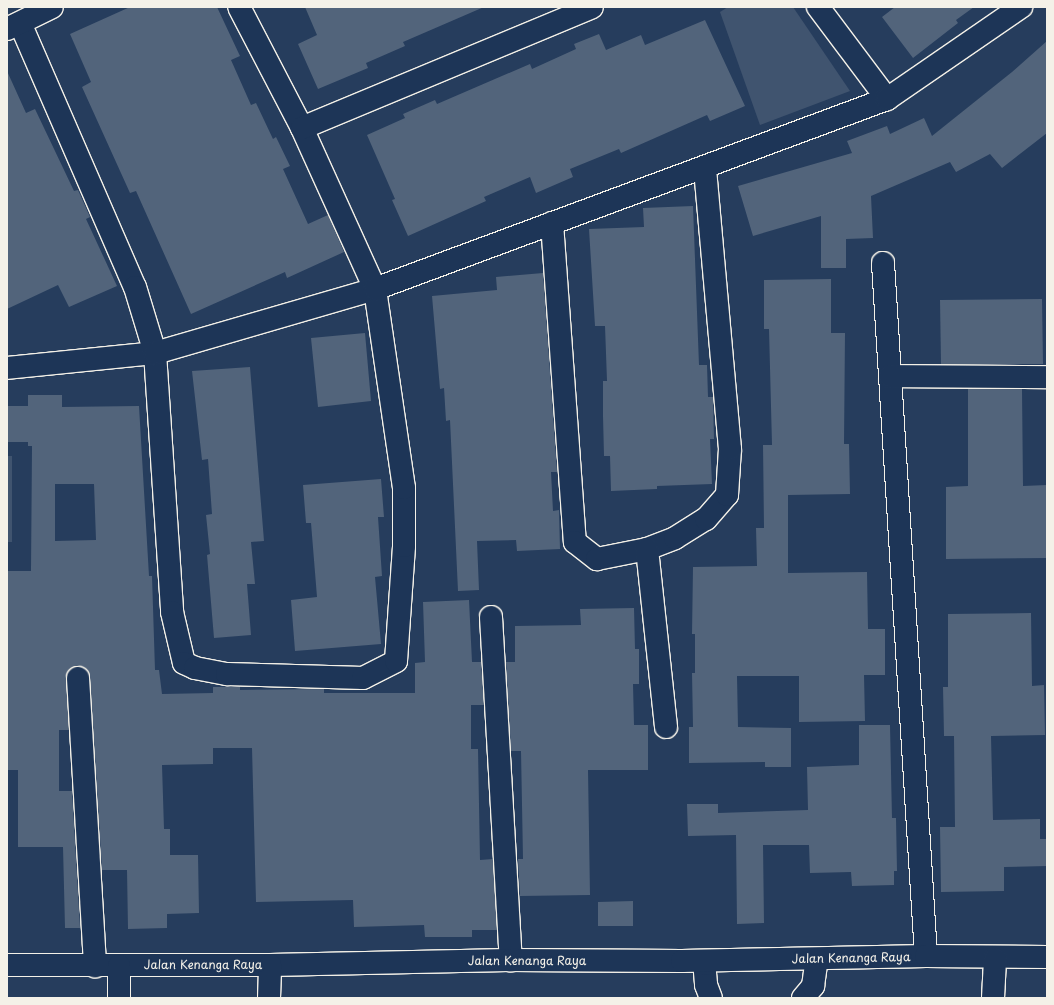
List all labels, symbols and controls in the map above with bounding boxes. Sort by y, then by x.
street label: Jalan Kenanga Raya [791,950,911,966]
street label: Jalan Kenanga Raya [467,954,587,968]
street label: Jalan Kenanga Raya [143,958,263,972]

